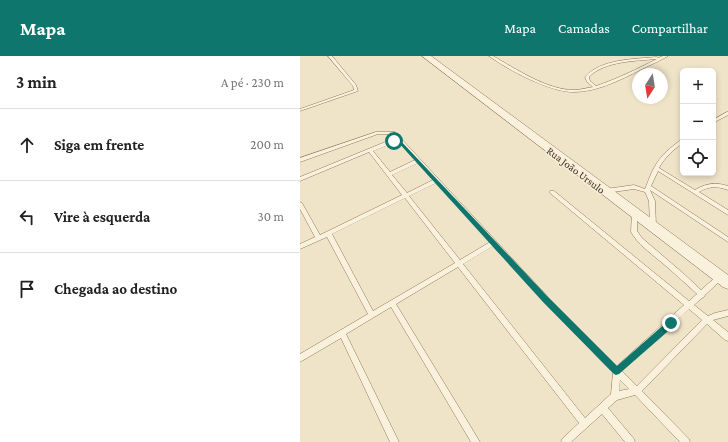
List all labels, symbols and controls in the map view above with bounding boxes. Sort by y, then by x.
text: Mapa [20,18,66,39]
text: Mapa [504,20,536,36]
text: Camadas [558,20,610,36]
text: Compartilhar [632,20,708,36]
north arrow [632,68,668,104]
map controls [680,68,716,176]
button: + [680,68,716,104]
text: 3 min [16,73,57,92]
text: A pé · 230 m [221,75,284,90]
button: − [680,104,716,140]
route start [385,132,403,150]
icon: ahead [16,134,38,156]
text: Siga em frente [54,137,144,153]
text: 200 m [250,137,284,152]
button: locate [680,140,716,176]
street label: Rua João Ursulo [544,144,608,197]
icon: left [16,206,38,228]
text: Vire à esquerda [54,209,150,225]
text: 30 m [258,209,284,224]
icon: arrive [16,278,38,300]
text: Chegada ao destino [54,281,177,297]
route end [662,314,680,332]

